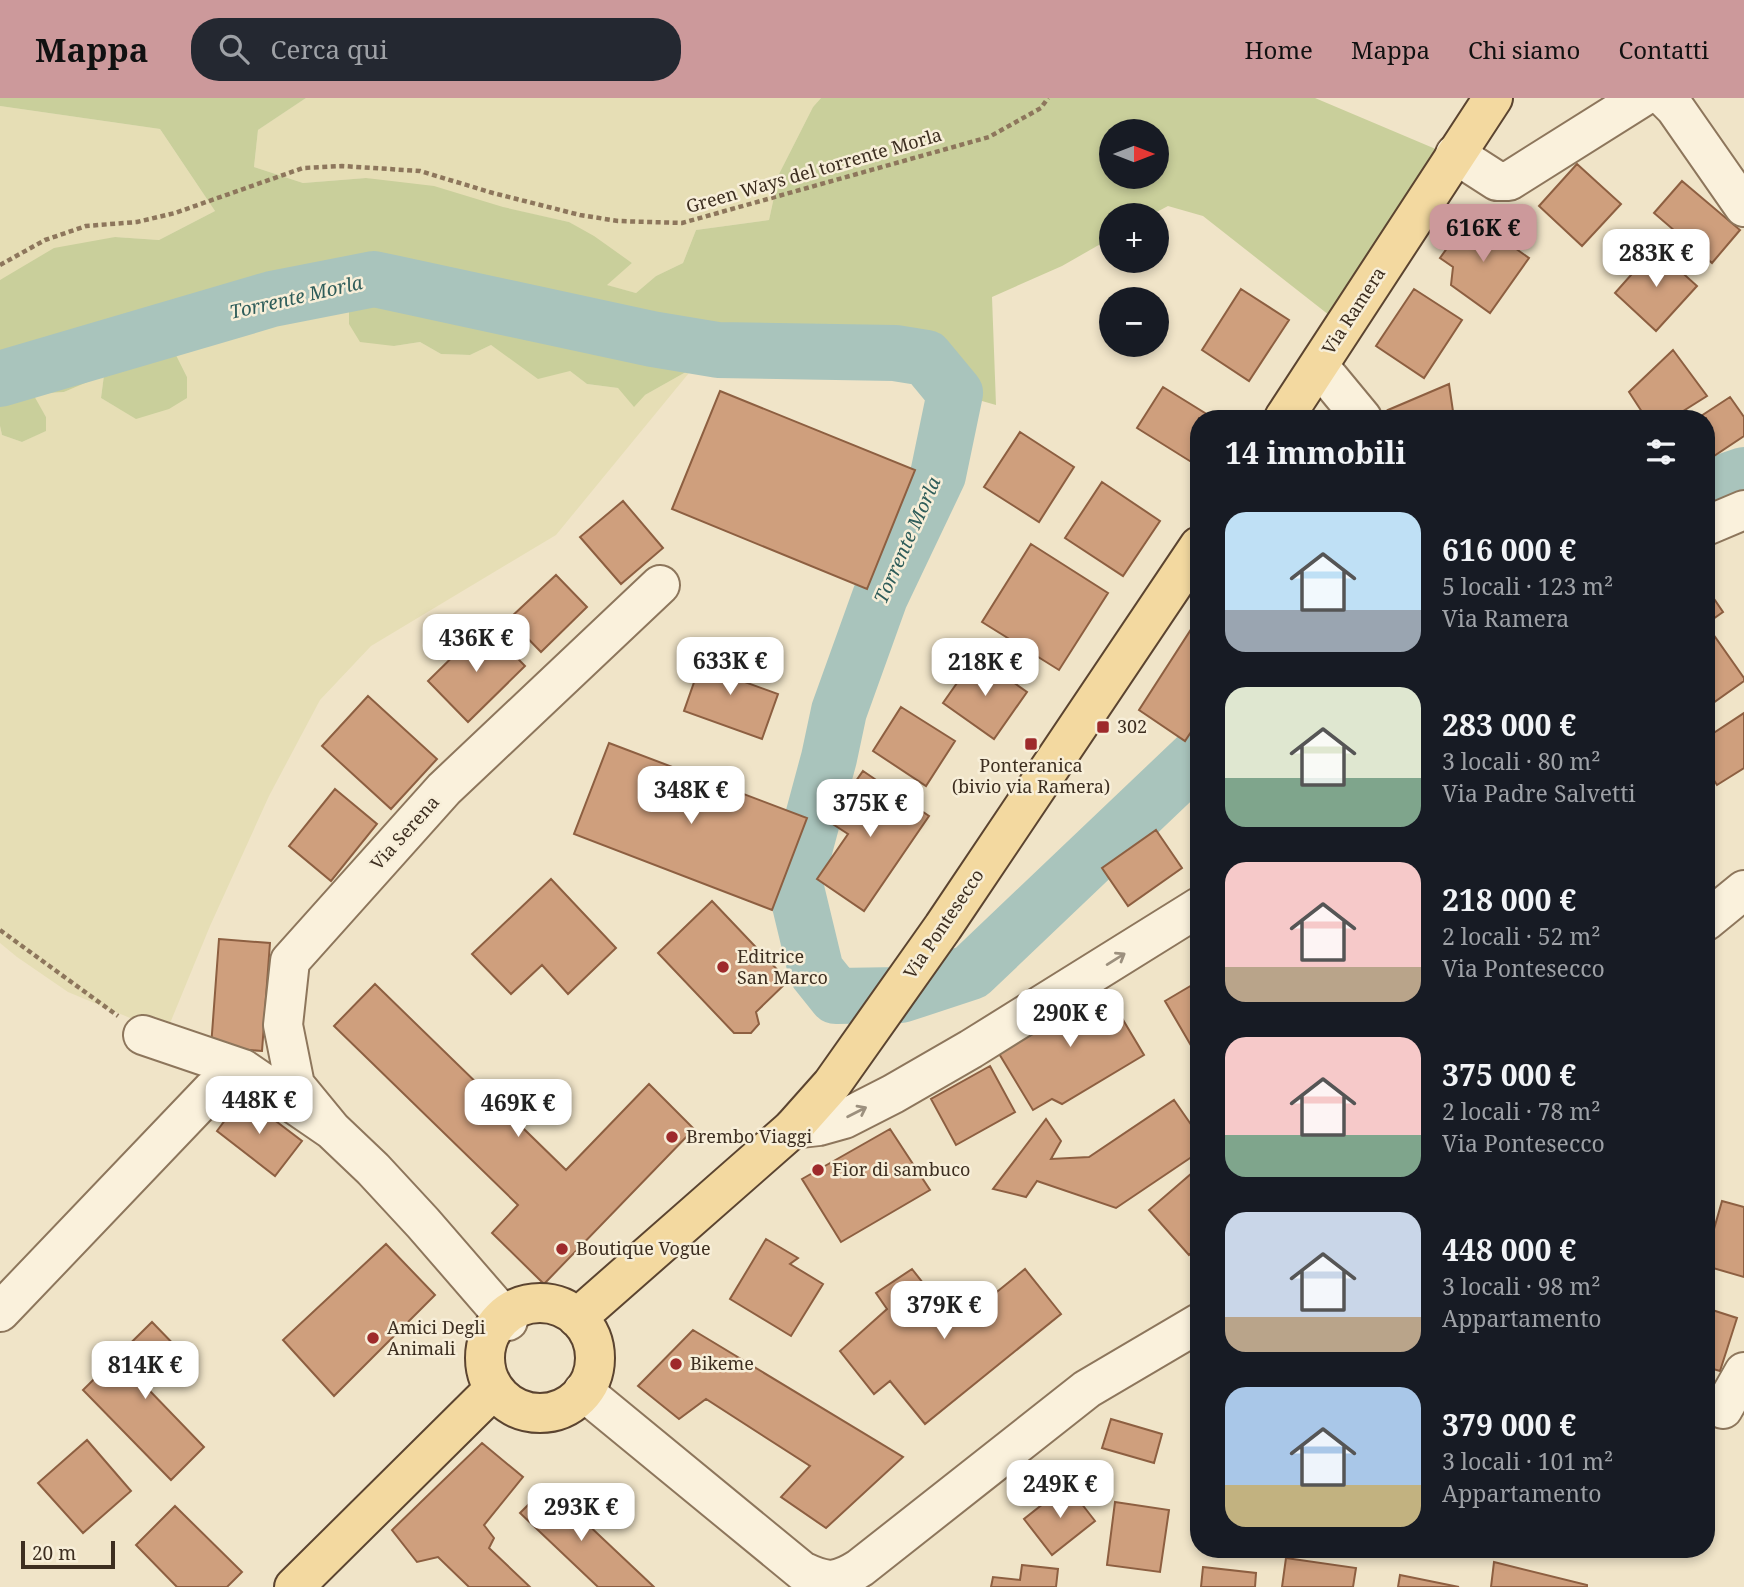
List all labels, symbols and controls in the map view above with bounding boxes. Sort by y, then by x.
search box [191,18,681,81]
text: Mappa [35,27,149,72]
icon: search [215,30,253,68]
text: Cerca qui [271,31,388,67]
text: Home [1245,33,1313,66]
text: Mappa [1351,33,1430,66]
text: Chi siamo [1468,33,1580,66]
text: Contatti [1618,33,1709,66]
north arrow [1099,119,1169,189]
map controls [1099,119,1169,357]
street label: Green Ways del torrente Morla [683,122,944,218]
button: + [1099,203,1169,273]
pin: 616K € [1426,204,1540,264]
text: 616K € [1446,211,1520,243]
pin: 283K € [1599,230,1713,289]
text: 283K € [1619,236,1693,268]
street label: Via Ramera [1316,262,1390,359]
water label: Torrente Morla [227,269,365,325]
button: − [1099,287,1169,357]
text: 14 immobili [1225,432,1406,473]
icon: filters [1642,433,1680,471]
water label: Torrente Morla [867,473,947,607]
text: 616 000 € [1442,529,1576,570]
icon: home [1281,540,1365,624]
text: 5 locali · 123 m² [1442,570,1613,602]
text: Via Ramera [1442,602,1569,634]
pin: 436K € [419,614,533,674]
text: 436K € [439,621,513,653]
pin: 633K € [673,638,787,697]
pin: 218K € [928,638,1042,698]
text: 633K € [693,644,767,676]
text: 218K € [948,645,1022,677]
text: 283 000 € [1442,704,1576,745]
place label: 302 [1117,714,1147,738]
icon: home [1281,715,1365,799]
marker: 302 [1095,719,1111,735]
marker: Ponteranica (bivio via Ramera) [1023,736,1039,752]
text: 3 locali · 80 m² [1442,745,1600,777]
place label: Ponteranica (bivio via Ramera) [952,753,1110,798]
pin: 348K € [634,766,748,826]
text: 348K € [654,773,728,805]
text: Via Padre Salvetti [1442,777,1636,809]
pin: 375K € [813,780,927,839]
text: 375K € [833,786,907,818]
street label: Via Serena [365,790,444,875]
street label: Via Pontesecco [898,864,989,983]
text: 218 000 € [1442,879,1576,920]
icon: home [1281,890,1365,974]
text: 2 locali · 52 m² [1442,920,1600,952]
place label: Editrice San Marco [737,944,828,989]
one-way arrow [1106,951,1125,966]
text: Via Pontesecco [1442,952,1605,984]
marker: Editrice San Marco [715,959,731,975]
pin: 290K € [1013,990,1127,1049]
text: 290K € [1033,996,1107,1028]
text: 375 000 € [1442,1054,1576,1095]
icon: home [1281,1065,1365,1149]
pin: 448K € [202,1076,316,1136]
pin: 469K € [461,1080,575,1139]
text: 448K € [222,1083,296,1115]
text: 469K € [481,1086,555,1118]
text: 2 locali · 78 m² [1442,1095,1600,1127]
one-way arrow [846,1105,867,1118]
place label: Brembo Viaggi [686,1124,812,1148]
text: Via Pontesecco [1442,1127,1605,1159]
marker: Brembo Viaggi [664,1129,680,1145]
place label: Fior di sambuco [832,1157,970,1181]
marker: Fior di sambuco [810,1162,826,1178]
text: 448 000 € [1442,1229,1576,1270]
place label: Boutique Vogue [576,1236,711,1260]
icon: home [1281,1240,1365,1324]
marker: Boutique Vogue [554,1241,570,1257]
text: 3 locali · 98 m² [1442,1270,1600,1302]
pin: 379K € [887,1282,1001,1341]
text: 379K € [907,1288,981,1320]
text: Appartamento [1442,1302,1602,1334]
place label: Amici Degli Animali [387,1315,486,1360]
marker: Amici Degli Animali [365,1330,381,1346]
pin: 814K € [88,1342,202,1401]
text: 814K € [108,1348,182,1380]
place label: Bikeme [690,1351,754,1375]
marker: Bikeme [668,1356,684,1372]
text: 379 000 € [1442,1404,1576,1445]
icon: home [1281,1415,1365,1499]
text: 3 locali · 101 m² [1442,1445,1613,1477]
pin: 249K € [1003,1460,1117,1520]
text: 249K € [1023,1467,1097,1499]
text: Appartamento [1442,1477,1602,1509]
pin: 293K € [524,1484,638,1543]
text: 293K € [544,1490,618,1522]
scale bar [21,1538,116,1570]
text: 20 m [32,1540,76,1566]

